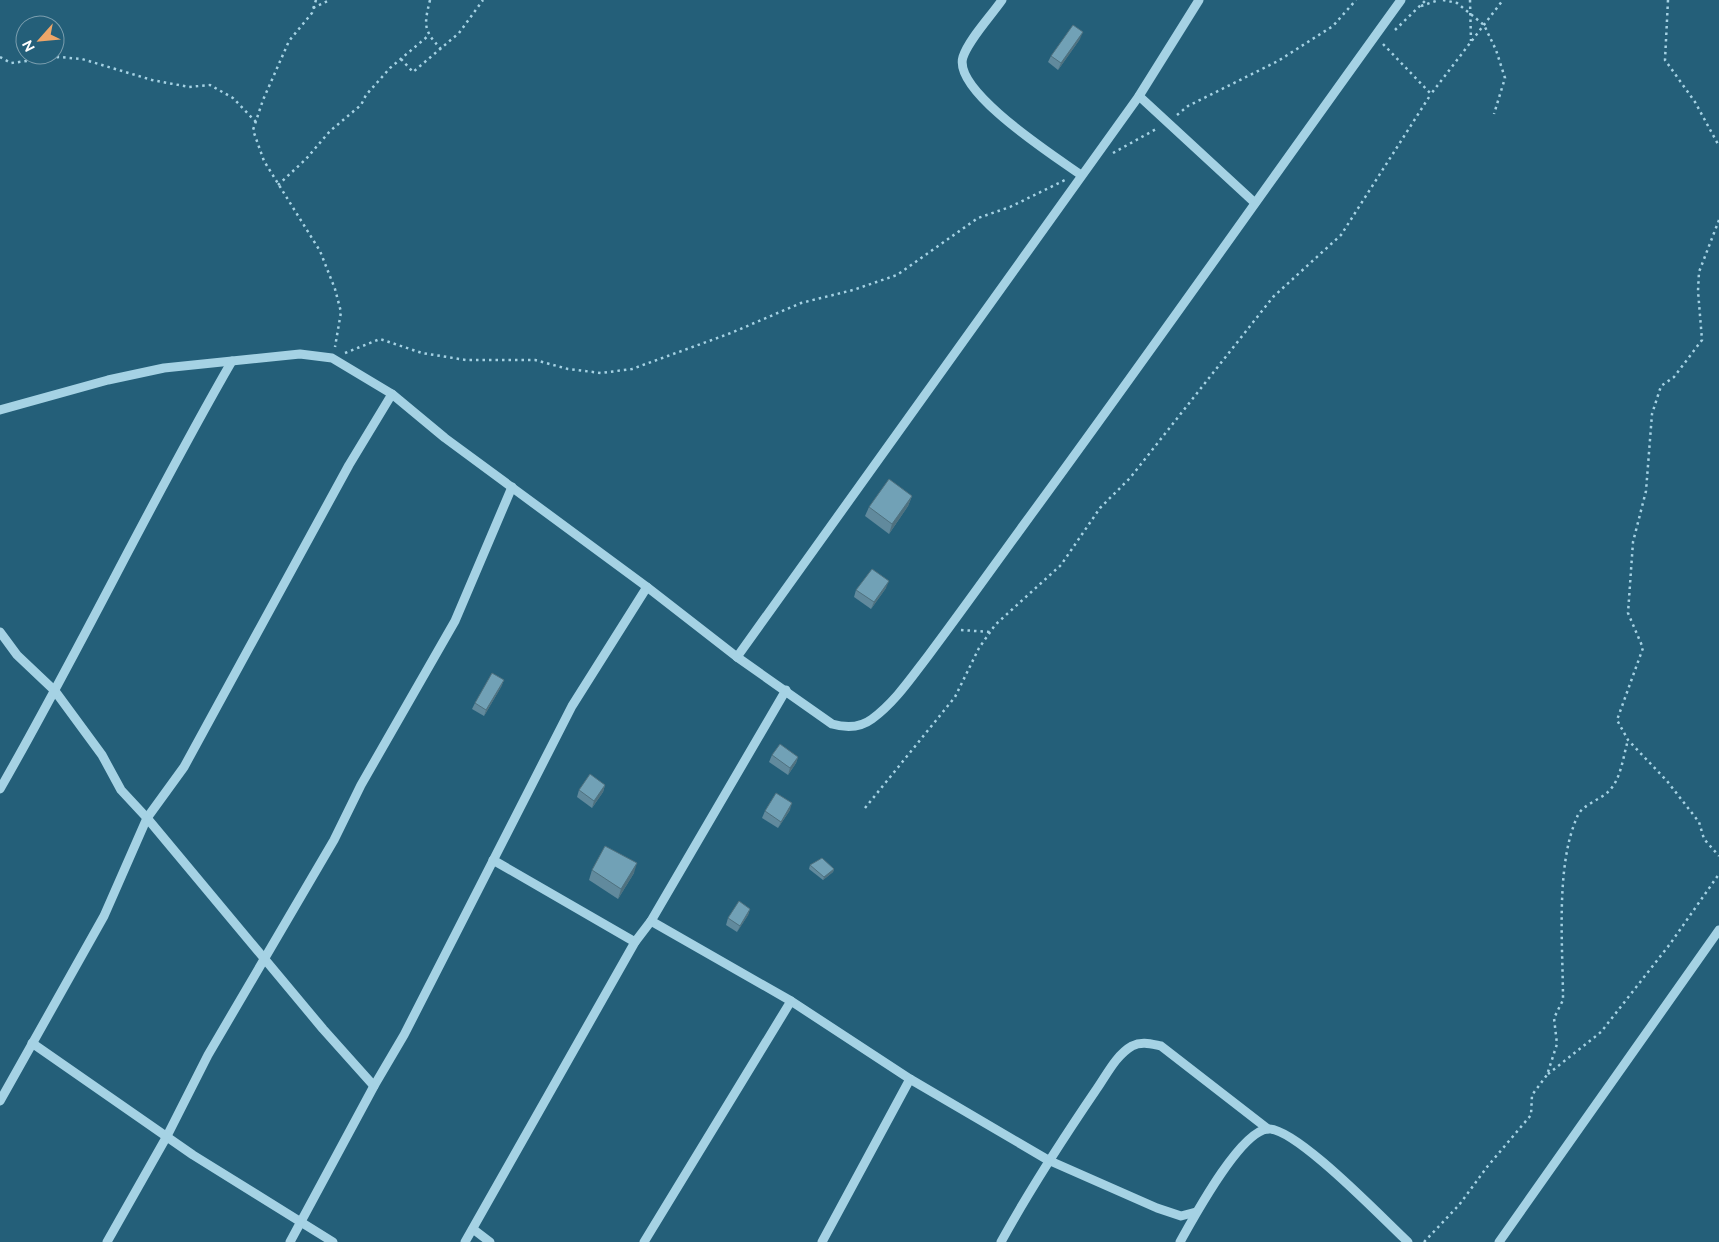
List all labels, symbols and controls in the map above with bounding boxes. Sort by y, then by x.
north arrow [15,15,65,65]
text: N [19,38,38,54]

